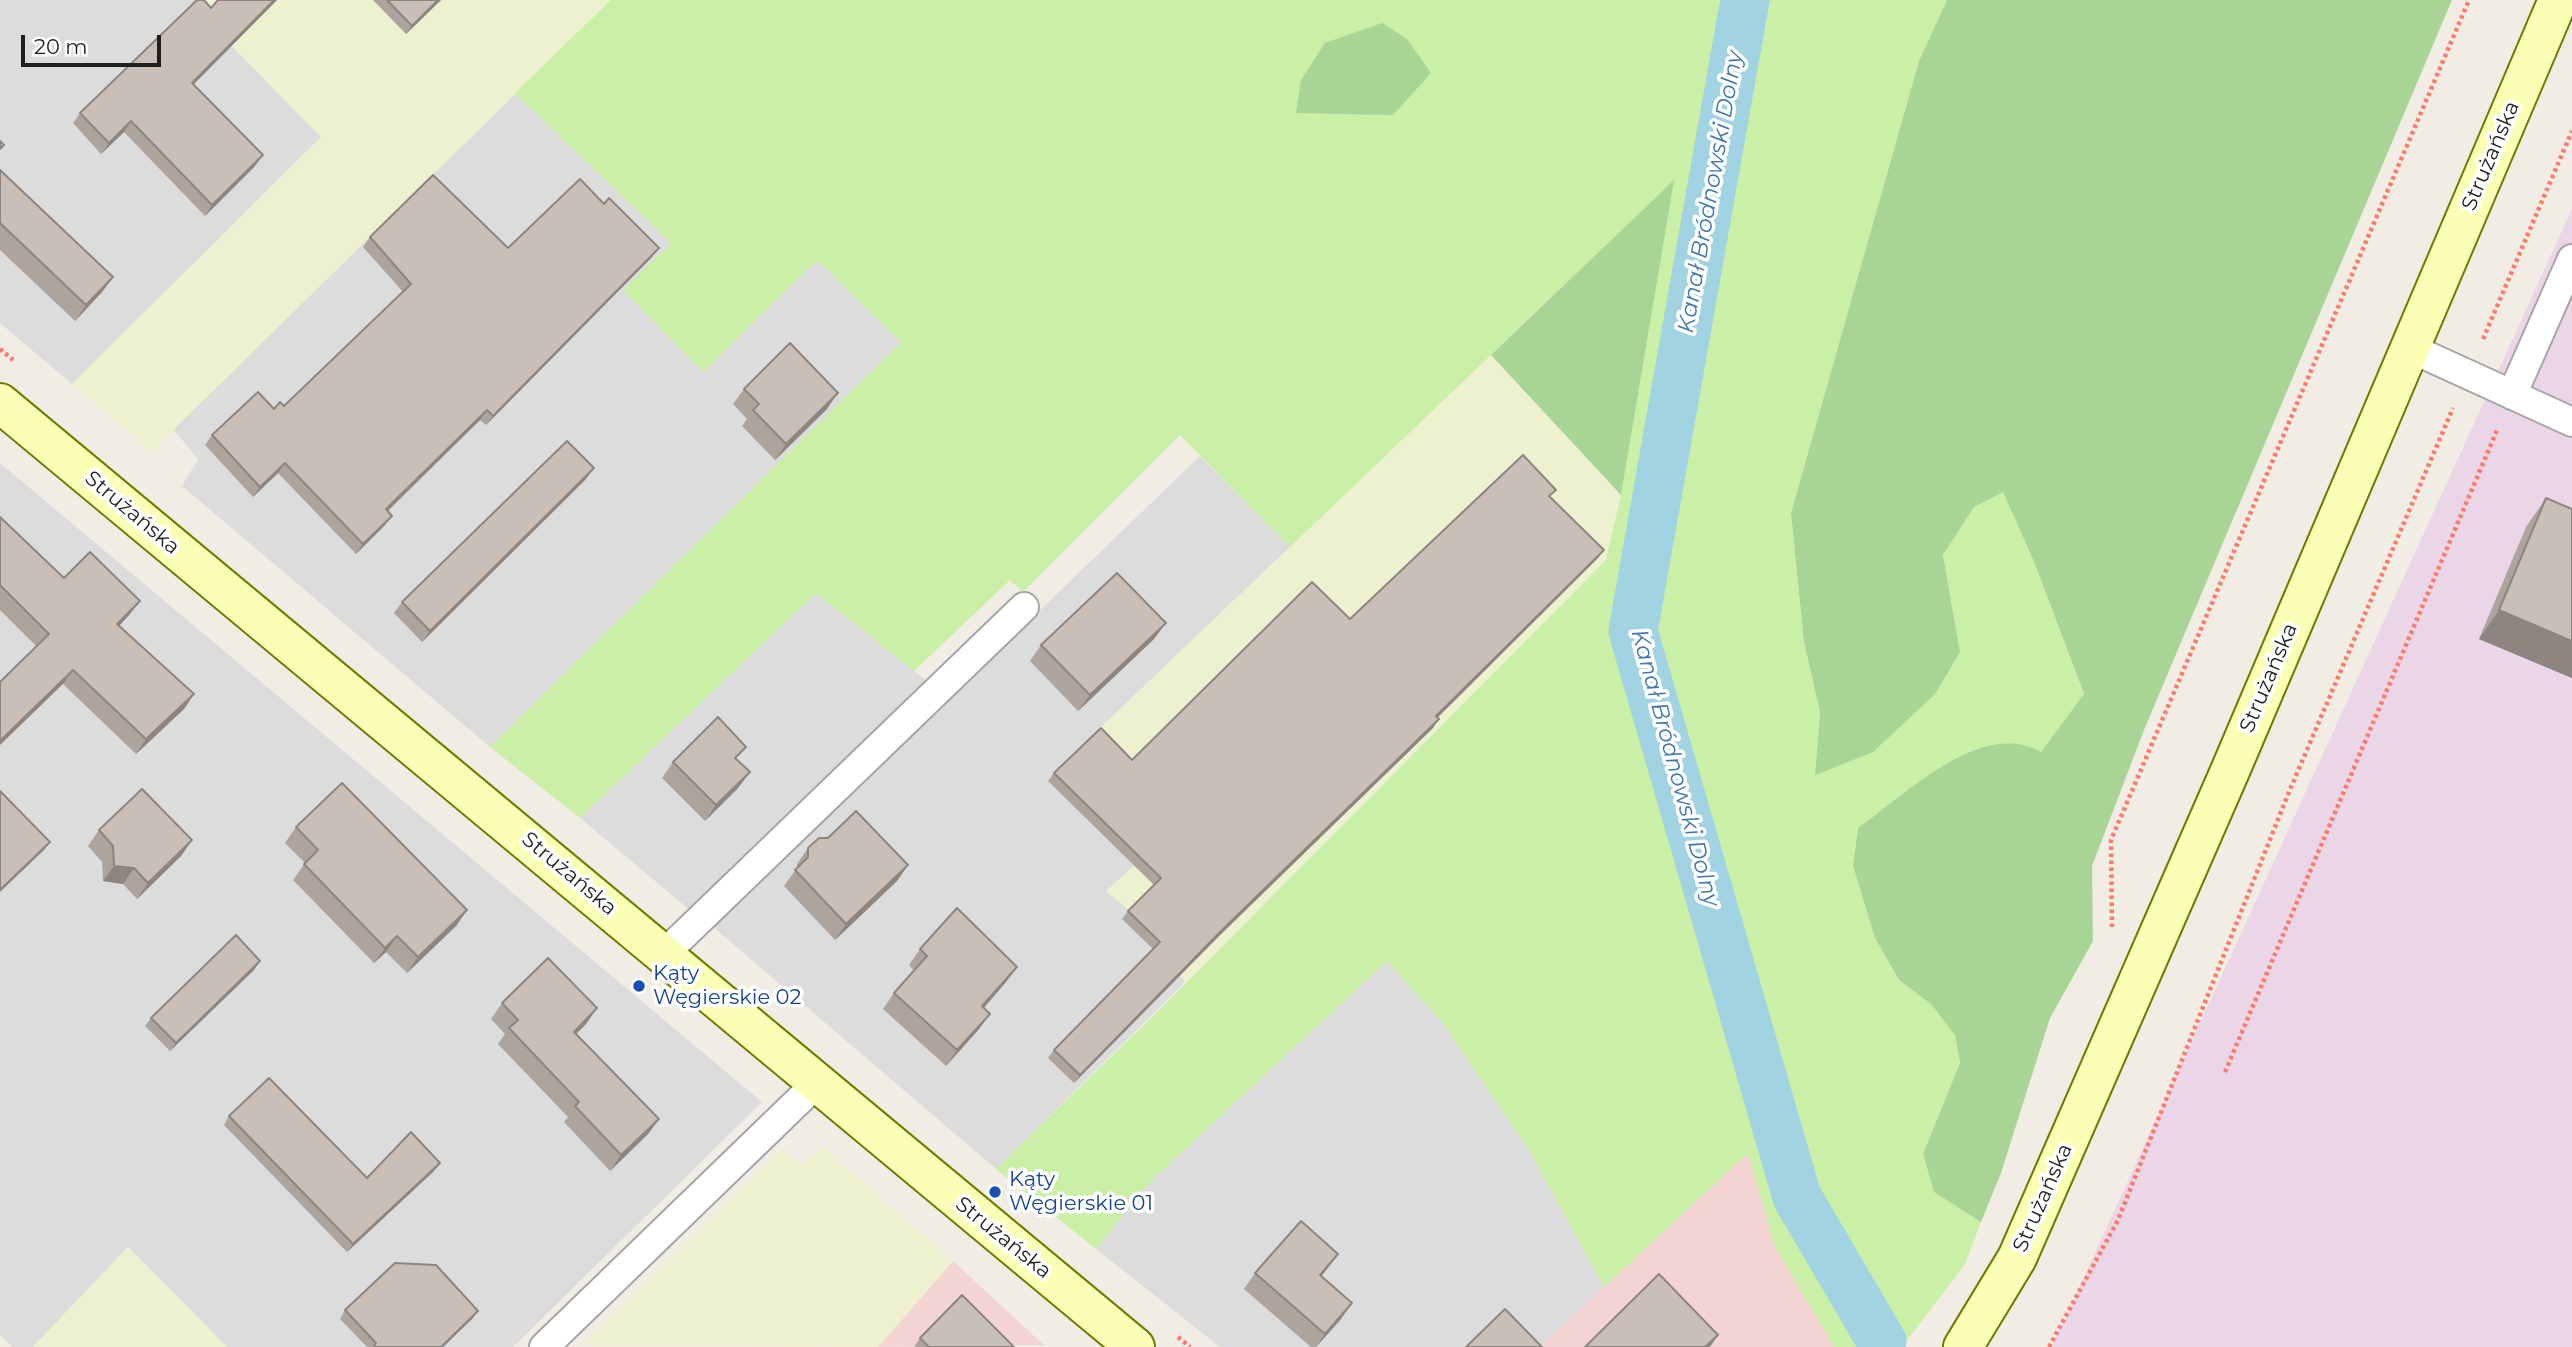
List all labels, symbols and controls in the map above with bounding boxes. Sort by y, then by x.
scale bar [24,21,164,65]
text: 20 m [34,34,88,59]
water label: Kanał Bródnowski Dolny [1673,49,1749,335]
street label: Strużańska [2457,98,2525,214]
street label: Strużańska [79,466,185,560]
street label: Strużańska [2235,620,2303,736]
water label: Kanał Bródnowski Dolny [1625,626,1725,910]
street label: Strużańska [516,827,622,921]
place label: Kąty Węgierskie 02 [653,961,801,1011]
marker: Kąty Węgierskie 02 [631,978,647,994]
street label: Strużańska [2008,1140,2078,1256]
place label: Kąty Węgierskie 01 [1009,1167,1153,1217]
marker: Kąty Węgierskie 01 [987,1184,1003,1200]
street label: Strużańska [950,1192,1056,1284]

